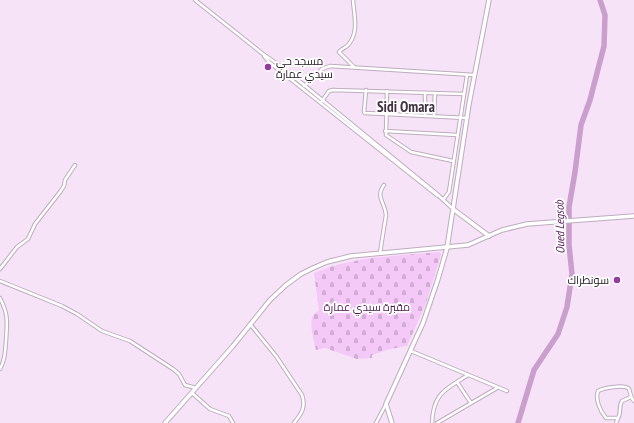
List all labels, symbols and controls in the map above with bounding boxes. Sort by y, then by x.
place label: مسجد حي سيدي عمارة [276,54,333,83]
marker: مسجد حي سيدي عمارة [263,62,273,72]
district label: Sidi Omara [377,97,435,116]
water label: Oued Legsob [552,199,567,254]
place label: سونطراك [567,273,609,287]
marker: سونطراك [612,275,622,285]
park label: مقبرة سيدي عمارة [324,300,410,316]

